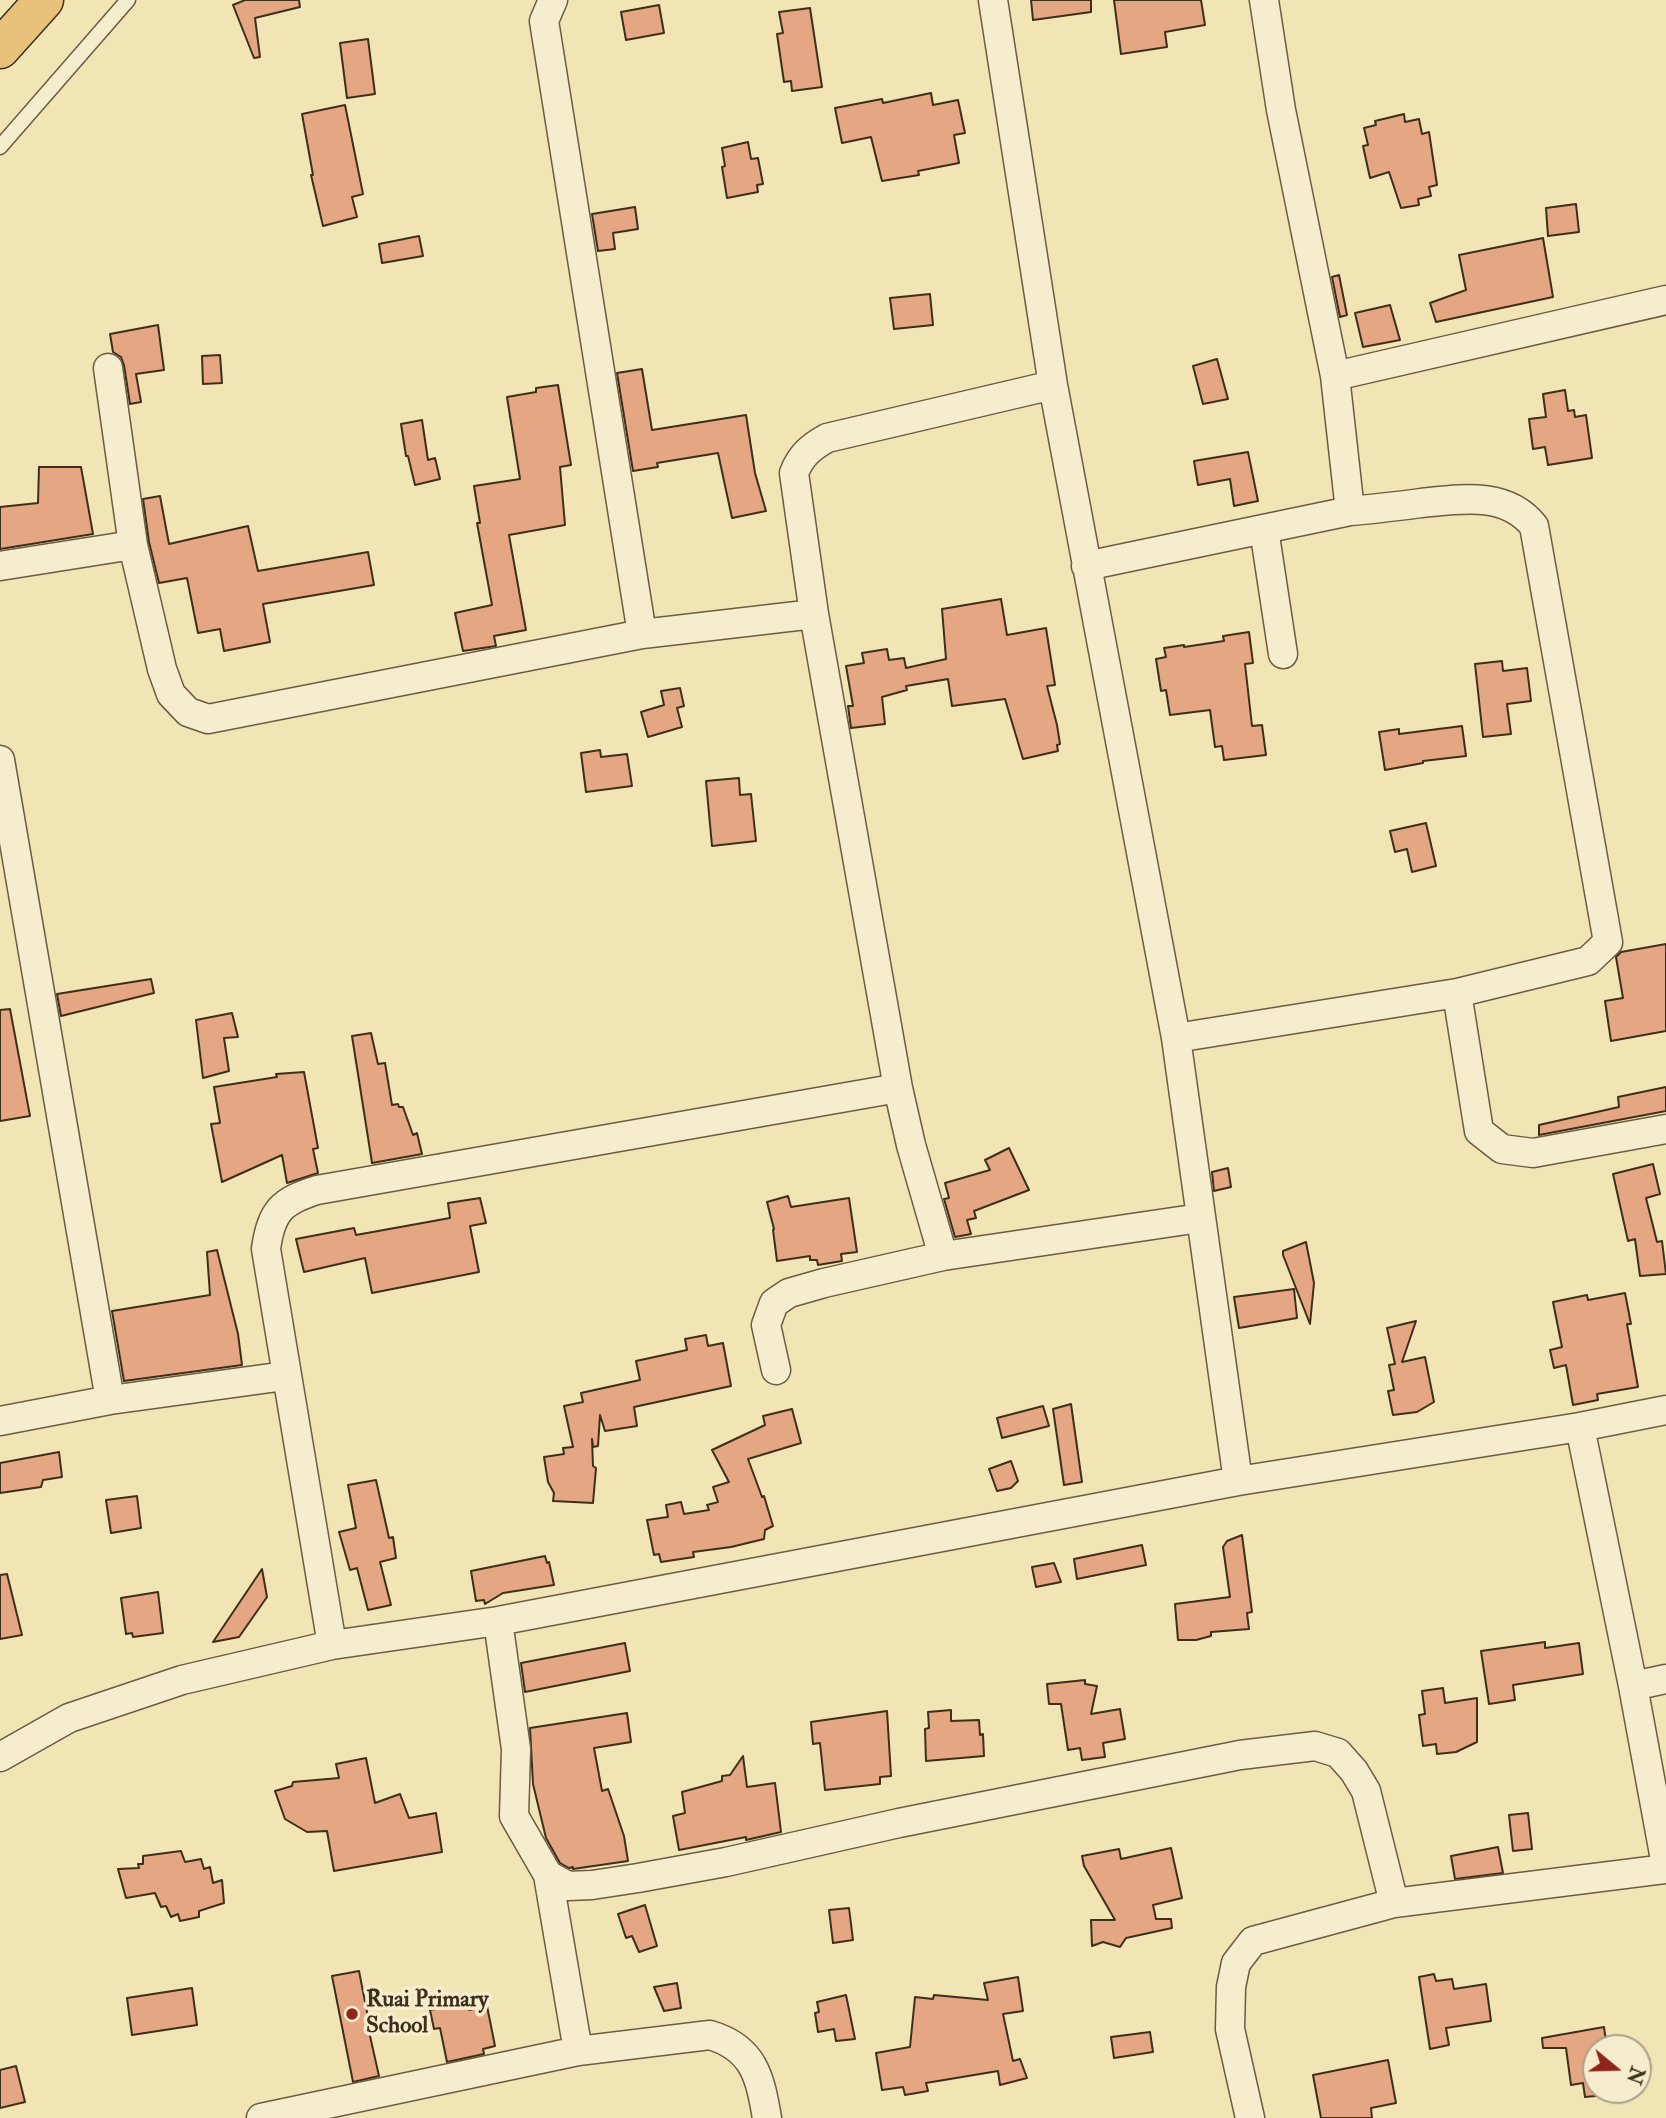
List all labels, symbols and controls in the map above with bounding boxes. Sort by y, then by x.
place label: Ruai Primary School [366,1987,488,2041]
marker: Ruai Primary School [344,2006,360,2022]
north arrow [1582,2034,1652,2104]
text: N [1621,2063,1649,2087]

